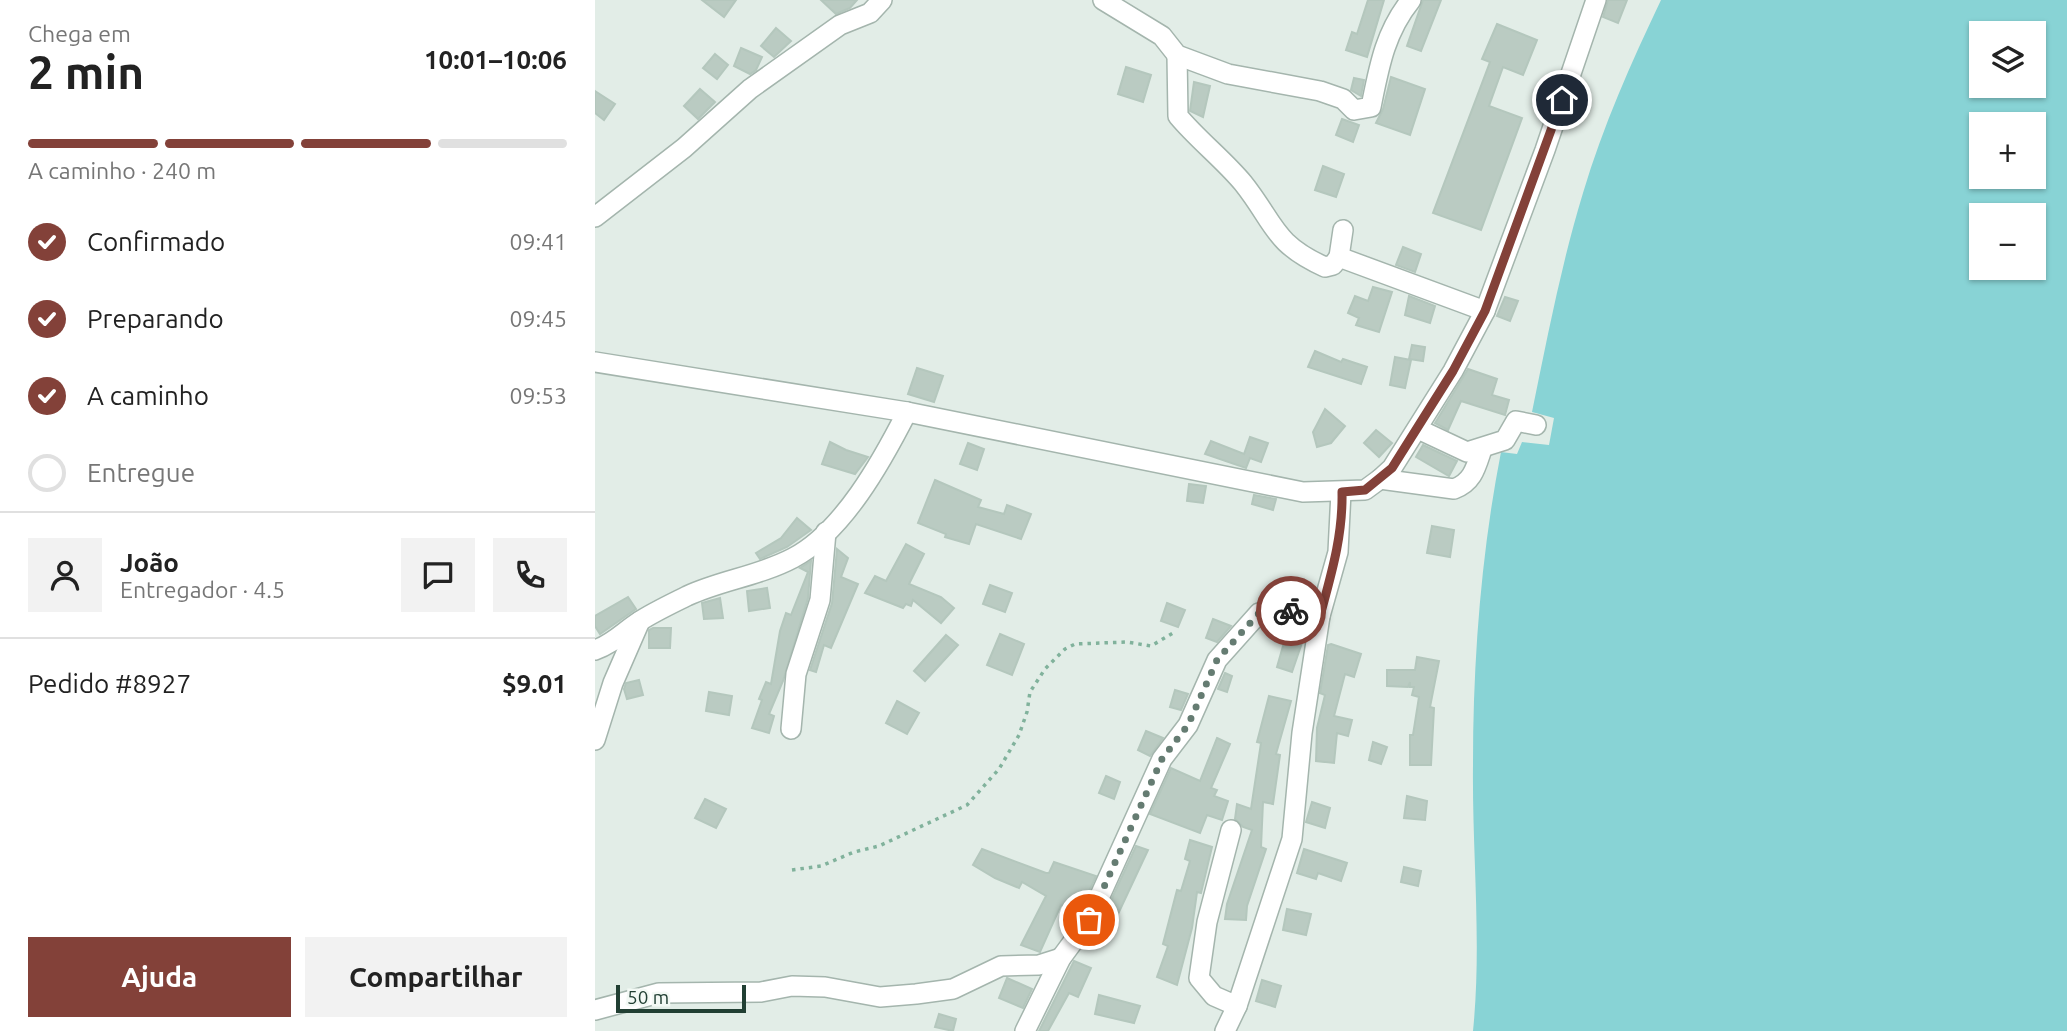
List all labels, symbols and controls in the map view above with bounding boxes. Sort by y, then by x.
text: Chega em [28,21,131,46]
map controls [1969,21,2046,280]
button: layers [1969,21,2046,98]
text: 10:01–10:06 [424,45,567,74]
text: 2 min [28,46,144,98]
pin [1532,70,1592,130]
icon: home [1543,81,1581,119]
button: + [1969,112,2046,189]
text: A caminho · 240 m [28,158,216,183]
button: − [1969,203,2046,280]
icon: check [28,223,66,261]
text: Confirmado [87,227,225,256]
text: 09:41 [509,229,567,254]
icon: check [28,300,66,338]
text: Preparando [87,304,224,333]
text: 09:45 [509,306,567,331]
icon: check [28,377,66,415]
text: A caminho [87,381,209,410]
text: 09:53 [509,383,567,408]
text: Entregue [87,458,195,487]
button: person [28,538,102,612]
button: chat [401,538,475,612]
button: phone [493,538,567,612]
text: João [120,548,179,577]
courier [1256,576,1326,646]
text: Entregador · 4.5 [120,577,285,602]
icon: bike [1272,592,1310,630]
text: Pedido #8927 [28,669,191,698]
text: $9.01 [502,669,567,698]
pin [1059,890,1119,950]
icon: bag [1070,901,1108,939]
button: Ajuda [28,937,291,1017]
button: Compartilhar [305,937,567,1017]
scale bar [616,982,745,1014]
text: 50 m [627,986,669,1008]

